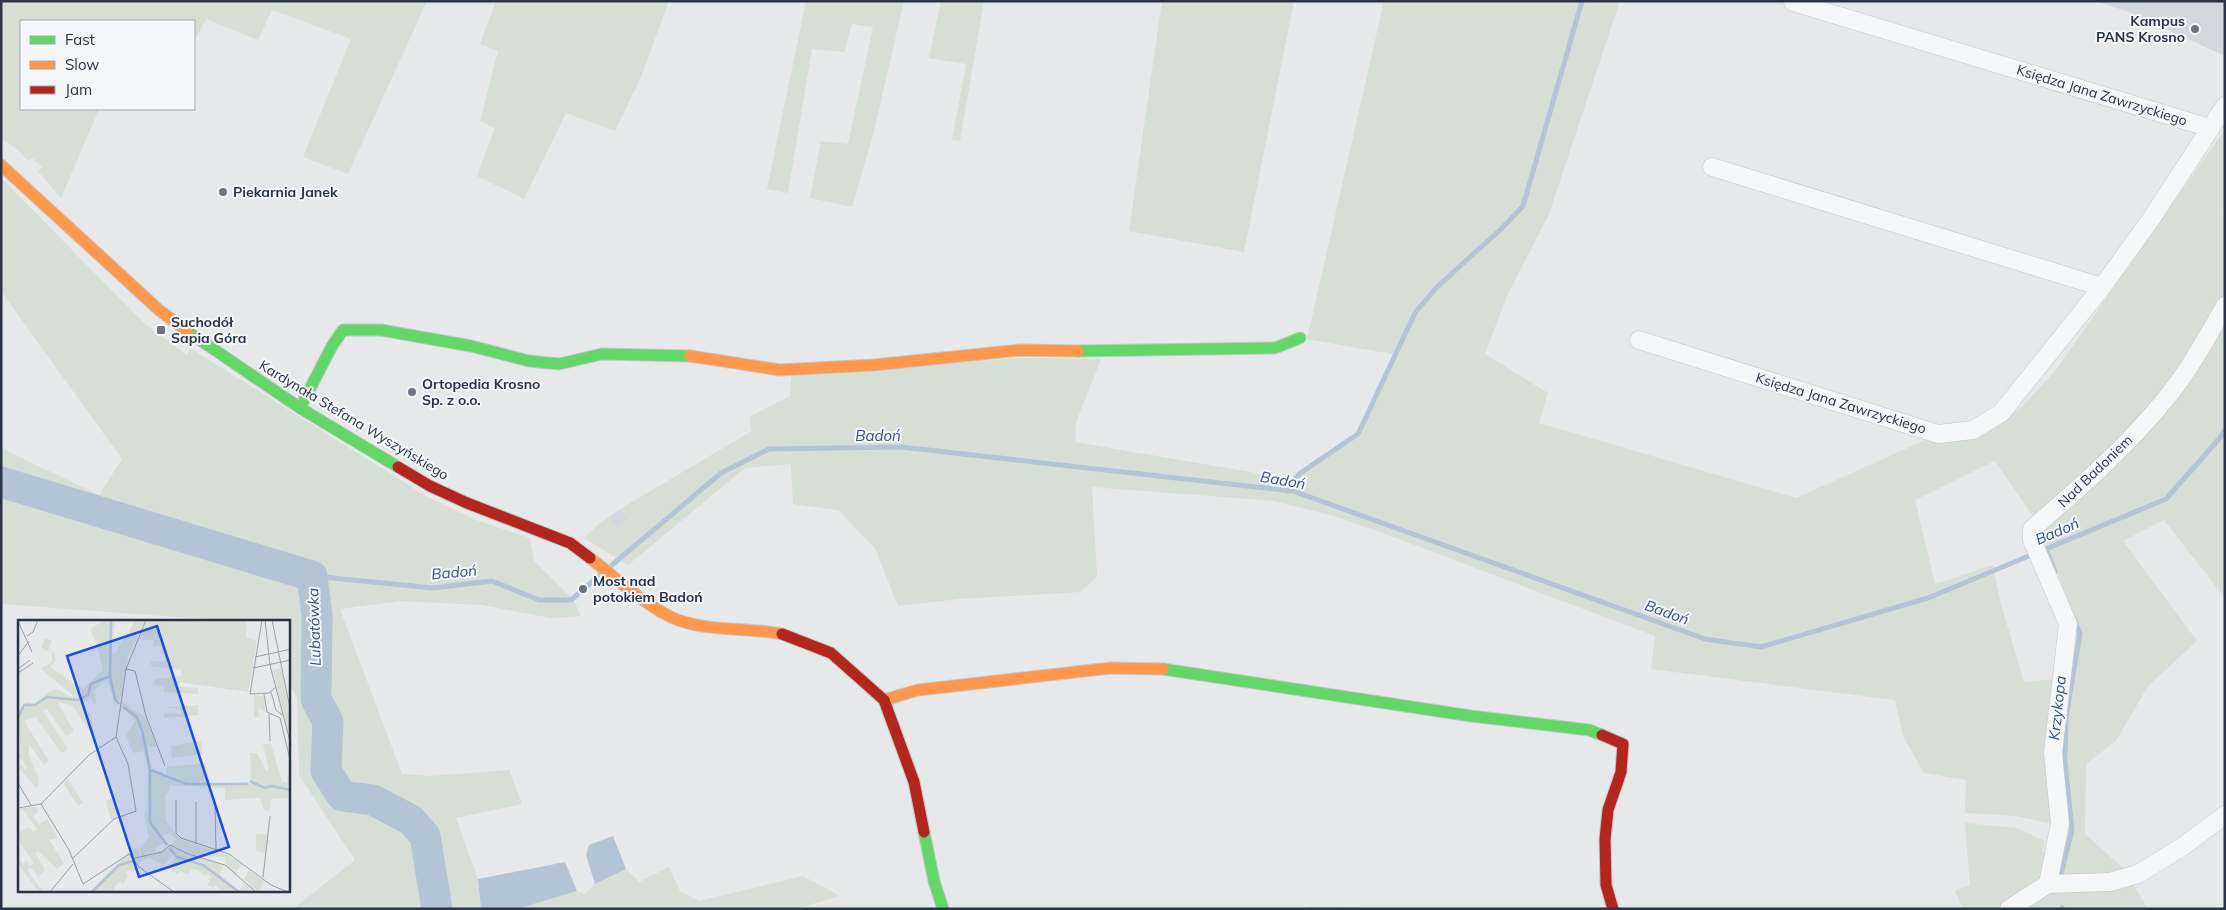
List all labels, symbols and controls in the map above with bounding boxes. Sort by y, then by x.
place label: Kampus PANS Krosno [2096,12,2185,46]
legend [20,20,195,110]
marker: Kampus PANS Krosno [2189,23,2201,35]
text: Fast [65,30,95,49]
text: Slow [65,55,99,74]
street label: Księdza Jana Zawrzyckiego [2015,60,2189,130]
text: Jam [65,80,92,99]
place label: Piekarnia Janek [233,183,338,201]
marker: Piekarnia Janek [217,186,229,198]
place label: Suchodół Sapia Góra [171,313,246,347]
marker: Suchodół Sapia Góra [155,324,167,336]
street label: Kardynała Stefana Wyszyńskiego [256,356,452,484]
street label: Księdza Jana Zawrzyckiego [1754,368,1928,438]
place label: Ortopedia Krosno Sp. z o.o. [422,375,540,409]
marker: Ortopedia Krosno Sp. z o.o. [406,386,418,398]
water label: Badoń [855,426,901,445]
street label: Nad Badoniem [2054,431,2136,511]
water label: Badoń [1259,467,1307,493]
water label: Badoń [2032,513,2082,549]
water label: Badoń [430,561,478,583]
place label: Most nad potokiem Badoń [593,572,703,606]
marker: Most nad potokiem Badoń [577,583,589,595]
water label: Lubatówka [303,588,325,666]
water label: Badoń [1642,595,1692,629]
inset map [18,620,290,892]
water label: Krzykopa [2044,675,2070,741]

